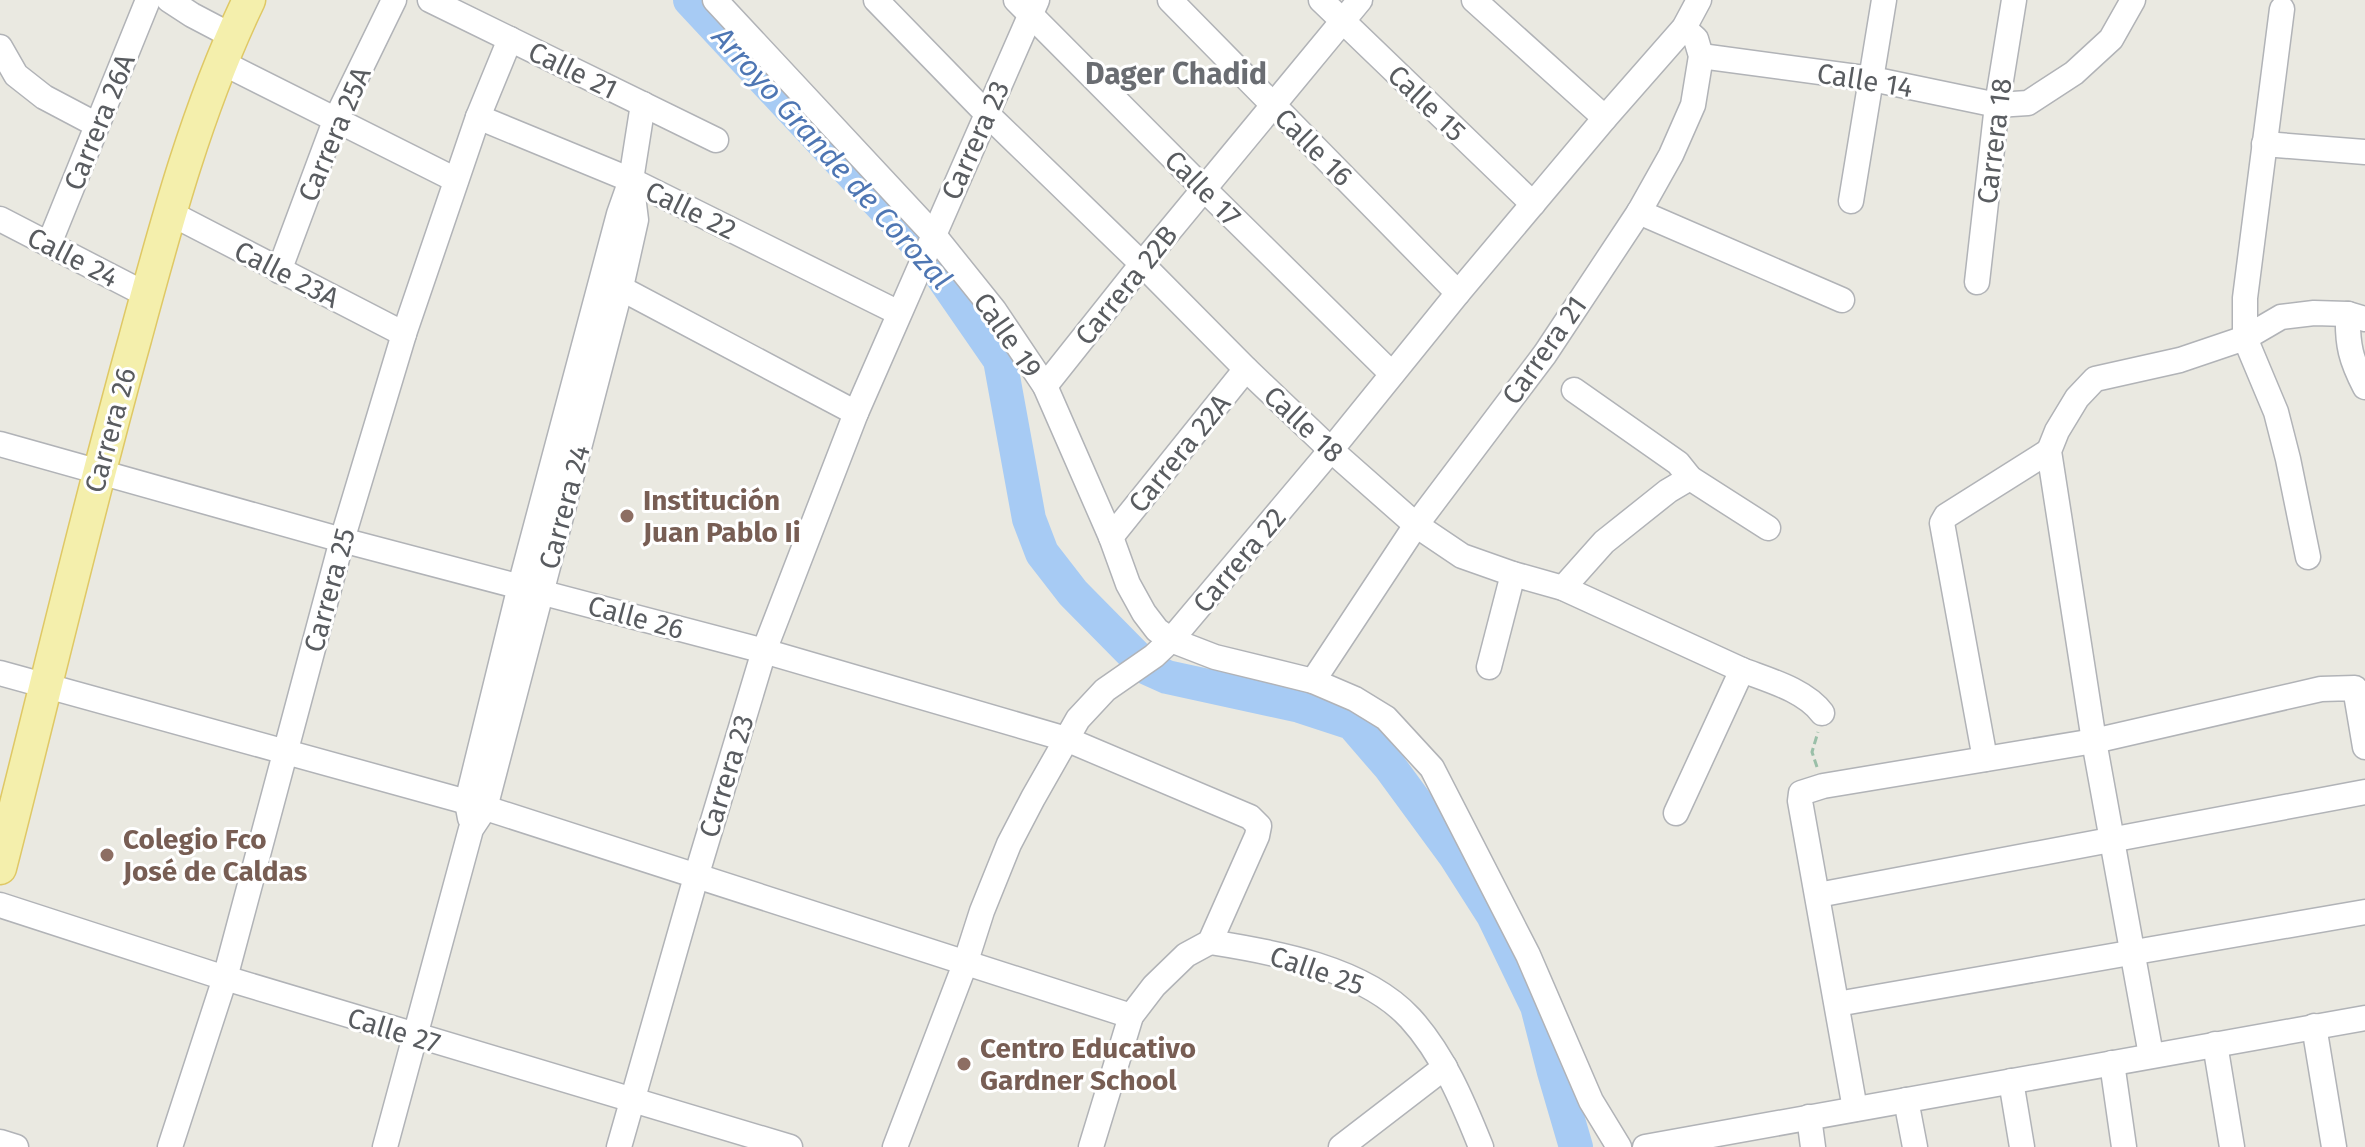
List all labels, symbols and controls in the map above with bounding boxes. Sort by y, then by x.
water label: Arroyo Grande de Corozal [704,19,959,297]
street label: Calle 21 [523,35,623,106]
street label: Carrera 26A [57,49,142,195]
district label: Dager Chadid [1085,56,1267,92]
street label: Calle 14 [1815,57,1915,104]
street label: Calle 15 [1381,58,1472,148]
street label: Carrera 25A [291,62,378,207]
street label: Carrera 23 [935,76,1016,205]
street label: Carrera 18 [1970,76,2019,206]
street label: Calle 16 [1268,102,1359,193]
street label: Calle 17 [1158,144,1247,233]
street label: Calle 22 [640,174,742,247]
street label: Carrera 22B [1068,219,1184,352]
street label: Calle 24 [22,221,124,294]
street label: Calle 23A [229,234,345,315]
street label: Calle 19 [967,286,1049,384]
street label: Carrera 21 [1495,290,1594,411]
street label: Carrera 26 [78,364,143,496]
street label: Calle 18 [1257,379,1350,469]
street label: Carrera 22A [1122,387,1237,519]
street label: Carrera 24 [532,441,597,573]
place label: Institución Juan Pablo Ii [642,484,801,549]
street label: Carrera 22 [1186,501,1293,620]
marker: Institución Juan Pablo Ii [618,507,636,525]
street label: Carrera 25 [297,524,362,656]
street label: Calle 26 [584,589,688,646]
street label: Carrera 23 [692,711,761,842]
place label: Colegio Fco José de Caldas [122,823,307,888]
marker: Colegio Fco José de Caldas [98,846,116,864]
street label: Calle 25 [1266,939,1368,1002]
street label: Calle 27 [343,1001,444,1060]
place label: Centro Educativo Gardner School [980,1032,1196,1097]
marker: Centro Educativo Gardner School [955,1055,973,1073]

